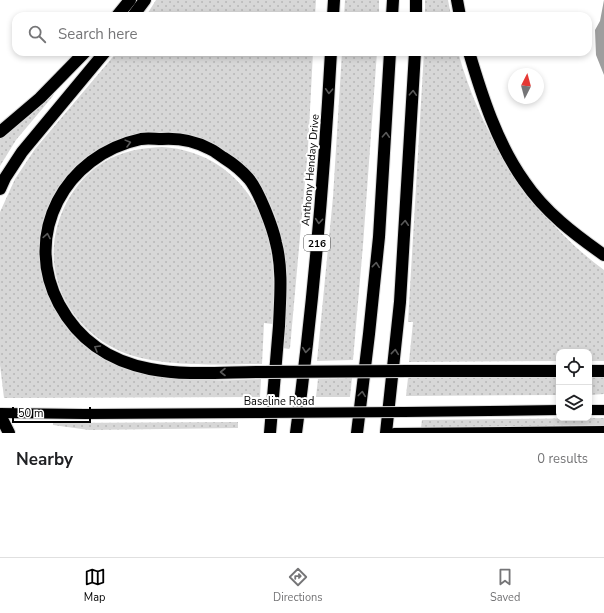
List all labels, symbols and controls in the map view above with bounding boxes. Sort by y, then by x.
search box [12,12,592,56]
icon: search [26,23,48,45]
text: Search here [58,24,138,44]
north arrow [508,68,544,104]
one-way arrow [324,88,333,94]
one-way arrow [408,90,417,96]
street label: Anthony Henday Drive [298,113,323,227]
one-way arrow [382,132,390,138]
one-way arrow [124,139,131,148]
one-way arrow [314,218,323,224]
one-way arrow [401,220,410,226]
one-way arrow [42,232,51,239]
road number: 216 [304,235,330,251]
one-way arrow [371,262,380,268]
one-way arrow [94,345,101,352]
one-way arrow [302,347,311,353]
one-way arrow [390,349,399,356]
map controls [556,349,592,421]
button: locate [556,349,592,385]
one-way arrow [220,368,226,376]
button: layers [556,385,592,421]
one-way arrow [357,391,366,397]
street label: Baseline Road [244,394,314,409]
scale bar [12,405,91,424]
text: 50 m [18,406,43,421]
text: Nearby [16,448,73,471]
text: 0 results [537,450,588,468]
tab: Map [84,566,106,605]
tab: Directions [273,566,323,605]
tab: Saved [490,566,520,605]

